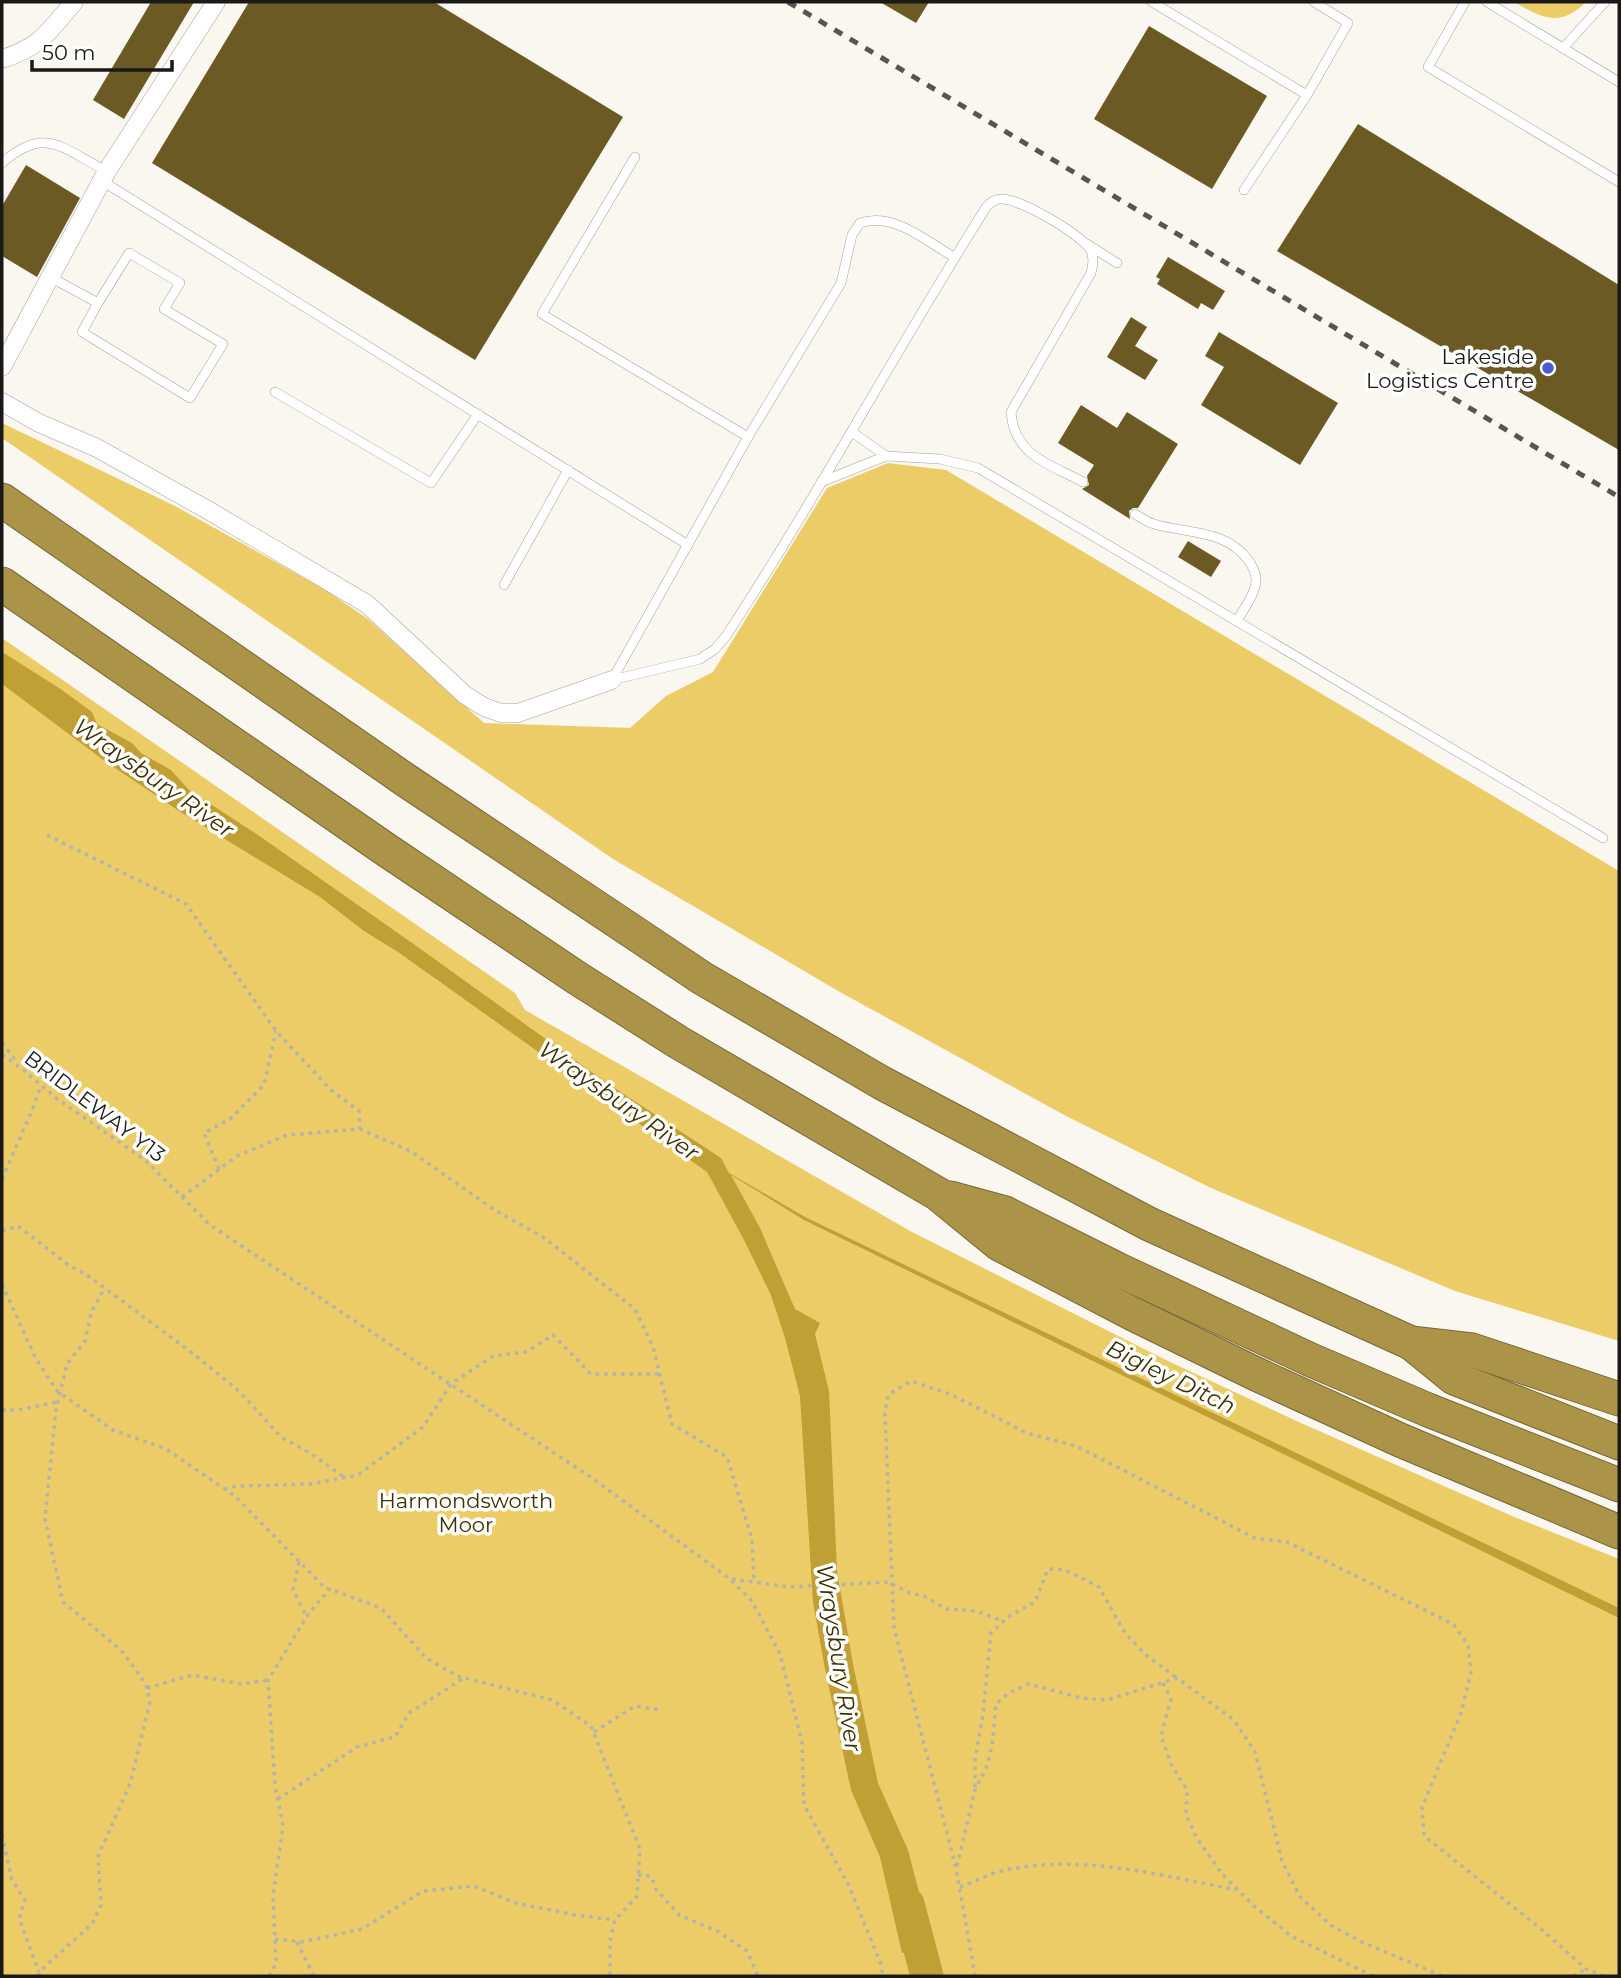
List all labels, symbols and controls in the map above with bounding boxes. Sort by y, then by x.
scale bar [32,28,172,72]
text: 50 m [42,40,96,65]
place label: Lakeside Logistics Centre [1366,344,1534,393]
marker: Lakeside Logistics Centre [1540,360,1556,376]
water label: Wraysbury River [69,712,240,844]
water label: Wraysbury River [534,1035,705,1167]
street label: BRIDLEWAY Y13 [20,1045,170,1167]
water label: Bigley Ditch [1102,1334,1240,1420]
park label: Harmondsworth Moor [379,1488,553,1537]
water label: Wraysbury River [810,1563,868,1754]

